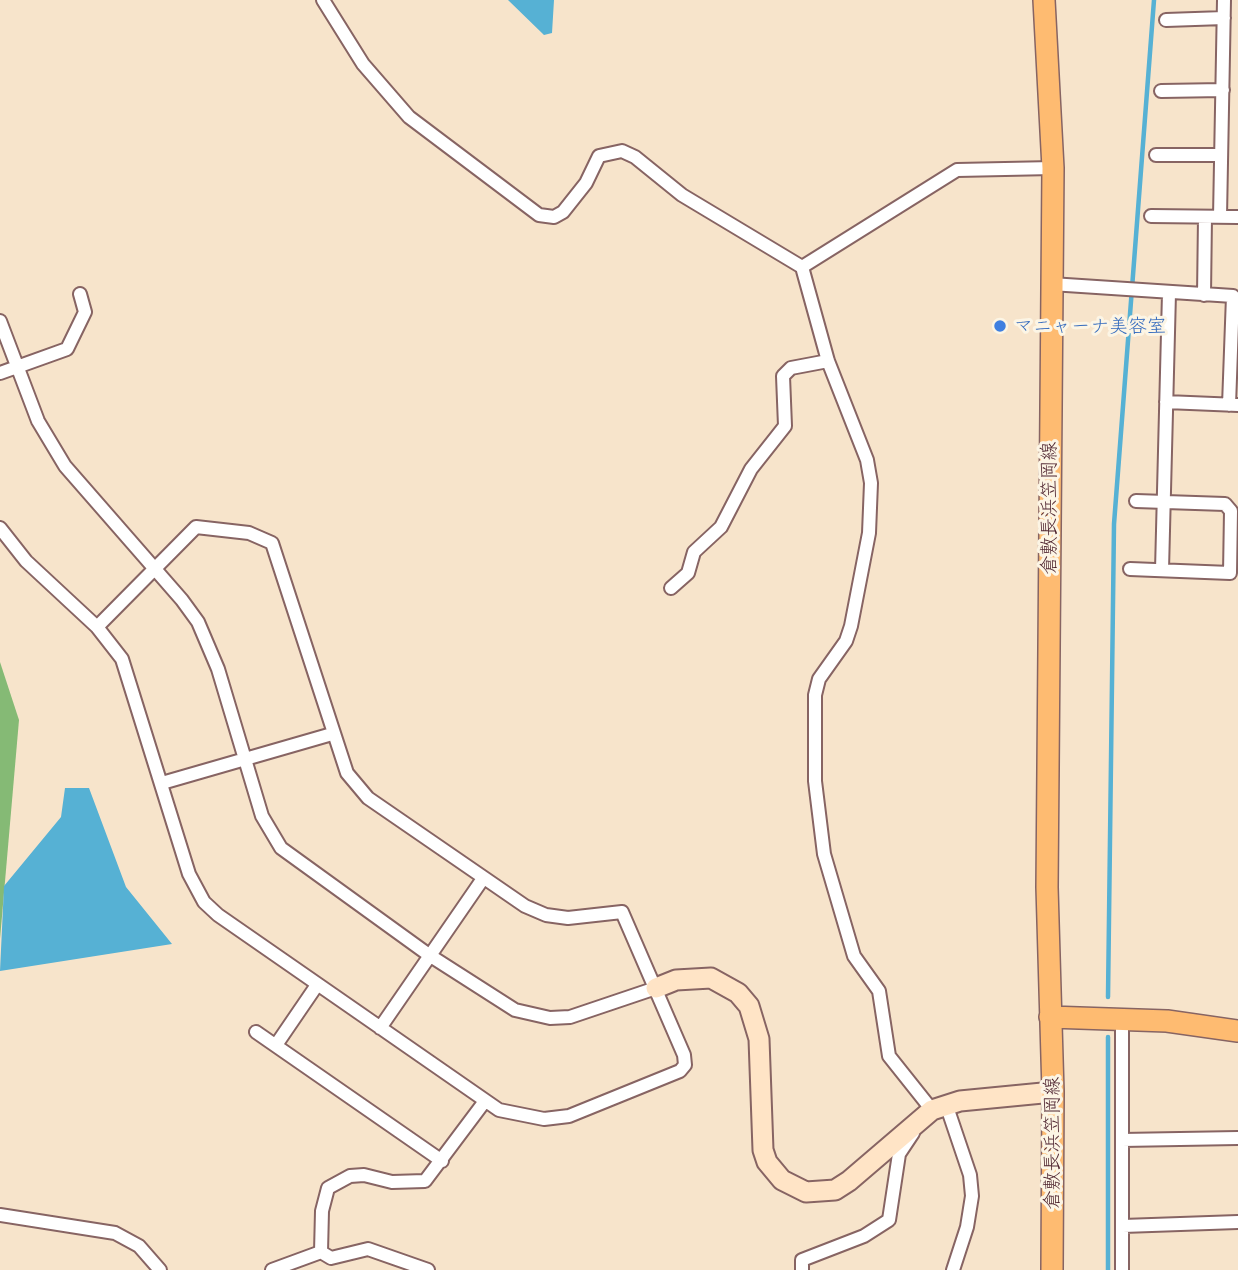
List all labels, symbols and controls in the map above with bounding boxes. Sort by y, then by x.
place label: マニャーナ美容室 [1014,315,1166,337]
marker: マニャーナ美容室 [992,318,1008,334]
street label: 倉敷長浜笠岡線 [1038,442,1060,574]
street label: 倉敷長浜笠岡線 [1041,1077,1063,1209]

